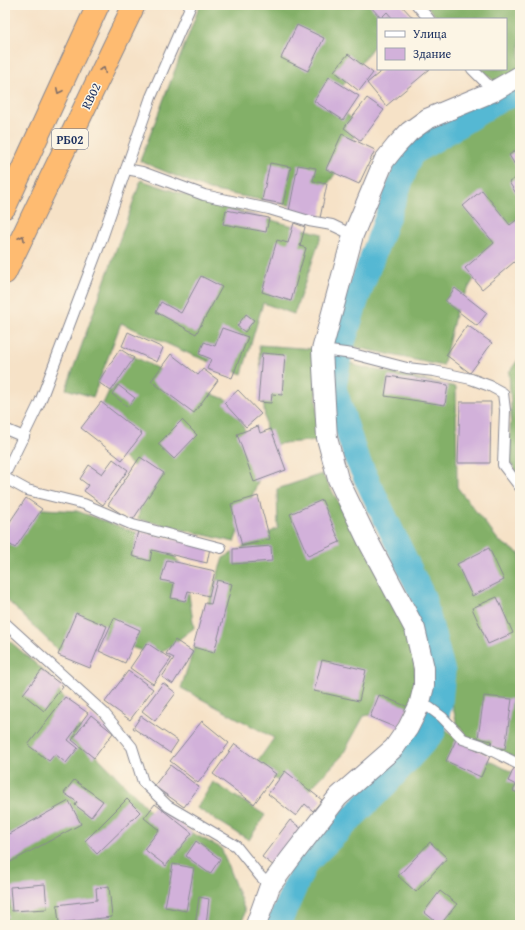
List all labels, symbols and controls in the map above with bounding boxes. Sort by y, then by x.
legend [377,18,507,70]
text: Улица [413,25,447,42]
text: Здание [413,45,452,62]
one-way arrow [98,67,106,75]
street label: RB02 [76,80,106,112]
one-way arrow [55,88,63,95]
road number: РБ02 [52,129,88,149]
one-way arrow [17,235,25,242]

